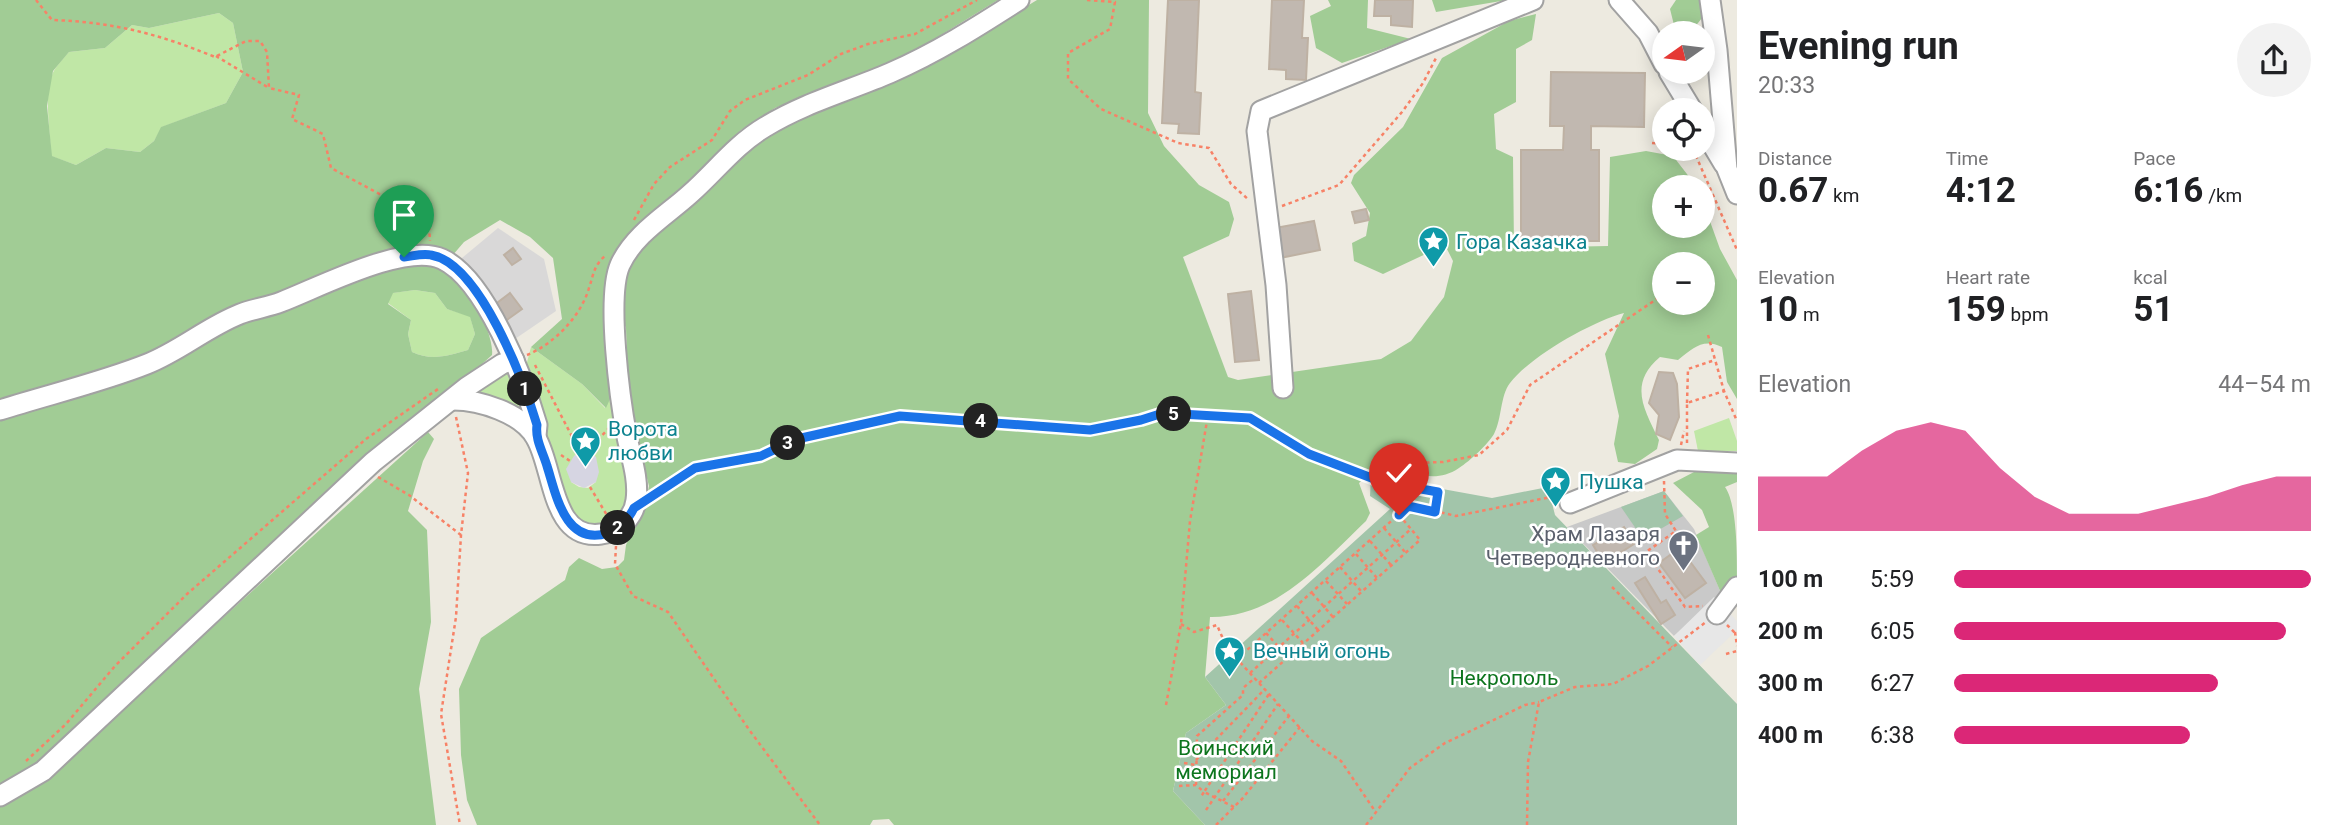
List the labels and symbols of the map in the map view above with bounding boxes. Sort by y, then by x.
north arrow [1652,21,1715,84]
pin [374,185,434,257]
place icon: Гора Казачка [1416,225,1450,269]
place label: Гора Казачка [1456,230,1587,254]
pin: 1 [508,372,542,406]
pin: 5 [1156,396,1192,432]
pin: 4 [964,404,998,438]
place label: Ворота любви [608,417,678,465]
place icon: Ворота любви [568,424,602,468]
pin: 3 [770,426,806,460]
pin [1369,443,1429,515]
place icon: Пушка [1539,465,1573,509]
place label: Пушка [1579,470,1644,494]
pin: 2 [600,510,636,546]
place label: Храм Лазаря Четверодневного [1486,522,1660,570]
church icon: Храм Лазаря Четверодневного [1666,529,1700,573]
place icon: Вечный огонь [1213,634,1247,678]
place label: Вечный огонь [1253,639,1390,663]
park label: Некрополь [1450,666,1558,690]
park label: Воинский мемориал [1175,736,1277,784]

